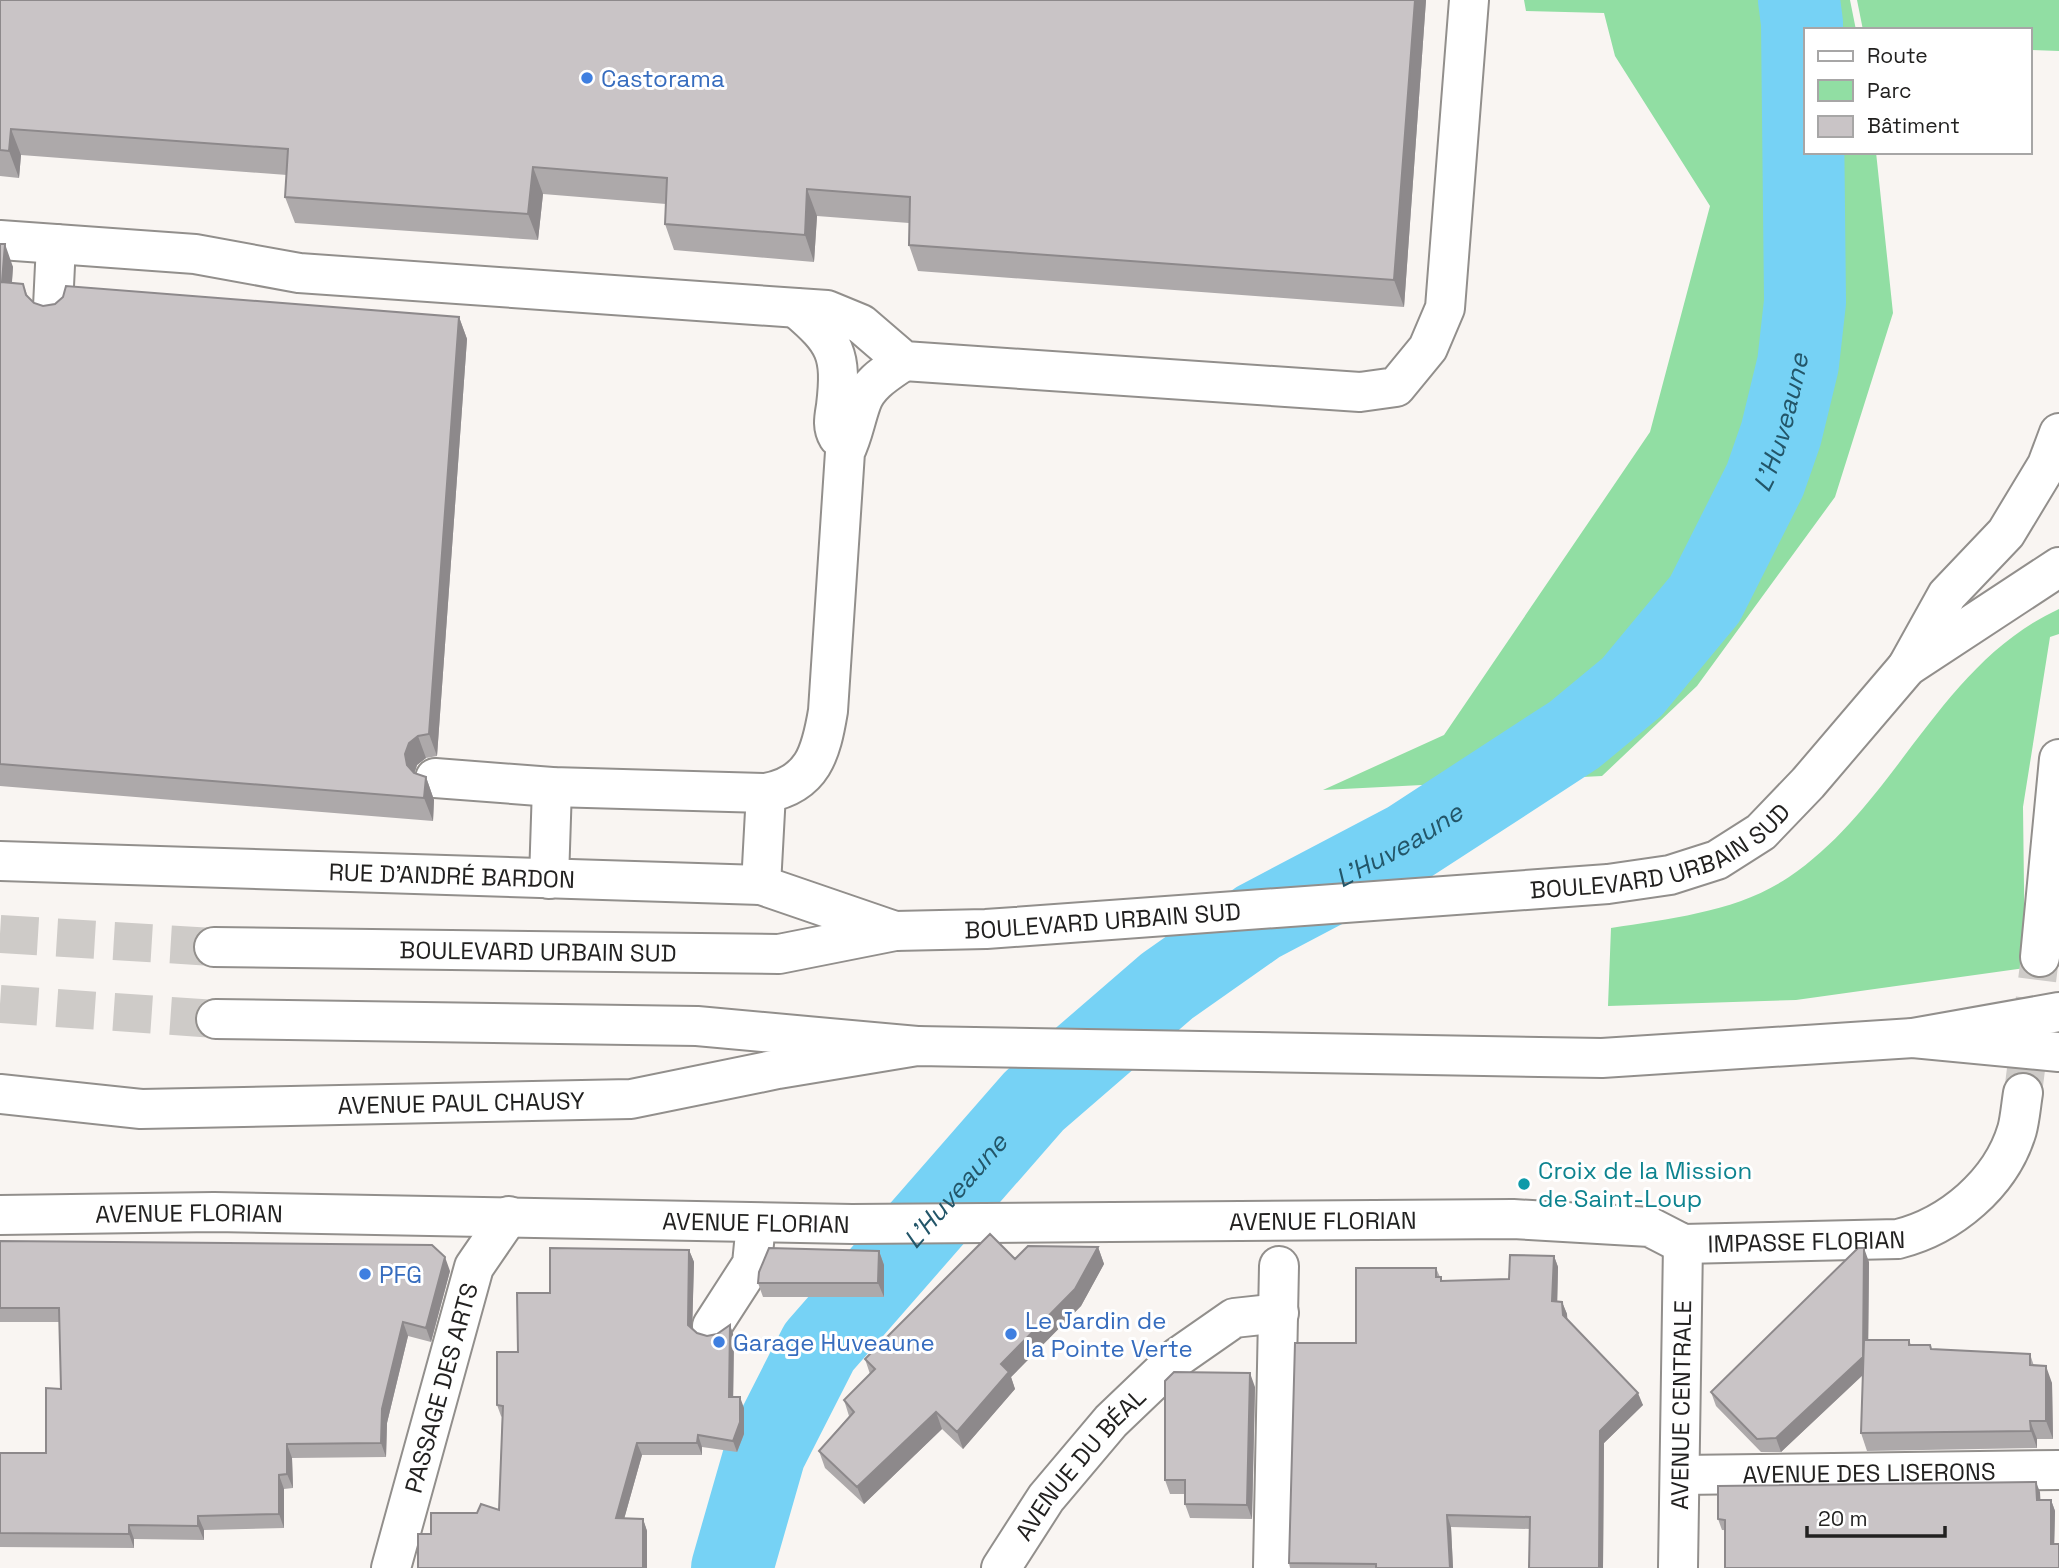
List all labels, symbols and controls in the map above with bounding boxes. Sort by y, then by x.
legend [1804,28,2031,154]
text: Route [1867,42,1928,69]
place label: Castorama [601,63,725,94]
marker: Castorama [579,70,595,86]
text: Parc [1867,77,1912,104]
text: Bâtiment [1867,112,1960,139]
water label: L'Huveaune [1745,350,1816,497]
water label: L'Huveaune [1329,794,1471,895]
street label: BOULEVARD URBAIN SUD [1529,796,1796,905]
street label: RUE D'ANDRÉ BARDON [328,856,575,895]
street label: BOULEVARD URBAIN SUD [964,895,1242,945]
street label: BOULEVARD URBAIN SUD [399,934,677,968]
street label: AVENUE PAUL CHAUSY [337,1084,585,1120]
water label: L'Huveaune [896,1125,1016,1255]
place label: Croix de la Mission de Saint-Loup [1538,1155,1752,1214]
marker: Croix de la Mission de Saint-Loup [1516,1176,1532,1192]
street label: AVENUE FLORIAN [95,1196,283,1229]
street label: AVENUE FLORIAN [1229,1204,1417,1237]
street label: AVENUE FLORIAN [662,1205,850,1239]
street label: IMPASSE FLORIAN [1707,1223,1906,1259]
place label: PFG [379,1259,422,1290]
marker: PFG [357,1266,373,1282]
street label: PASSAGE DES ARTS [397,1279,484,1496]
street label: AVENUE CENTRALE [1663,1300,1698,1510]
place label: Le Jardin de la Pointe Verte [1025,1305,1193,1364]
marker: Le Jardin de la Pointe Verte [1003,1326,1019,1342]
place label: Garage Huveaune [733,1327,935,1358]
marker: Garage Huveaune [711,1334,727,1350]
street label: AVENUE DU BÉAL [1008,1381,1152,1546]
street label: AVENUE DES LISERONS [1742,1455,1996,1490]
scale bar [1807,1494,1945,1538]
text: 20 m [1818,1505,1868,1532]

